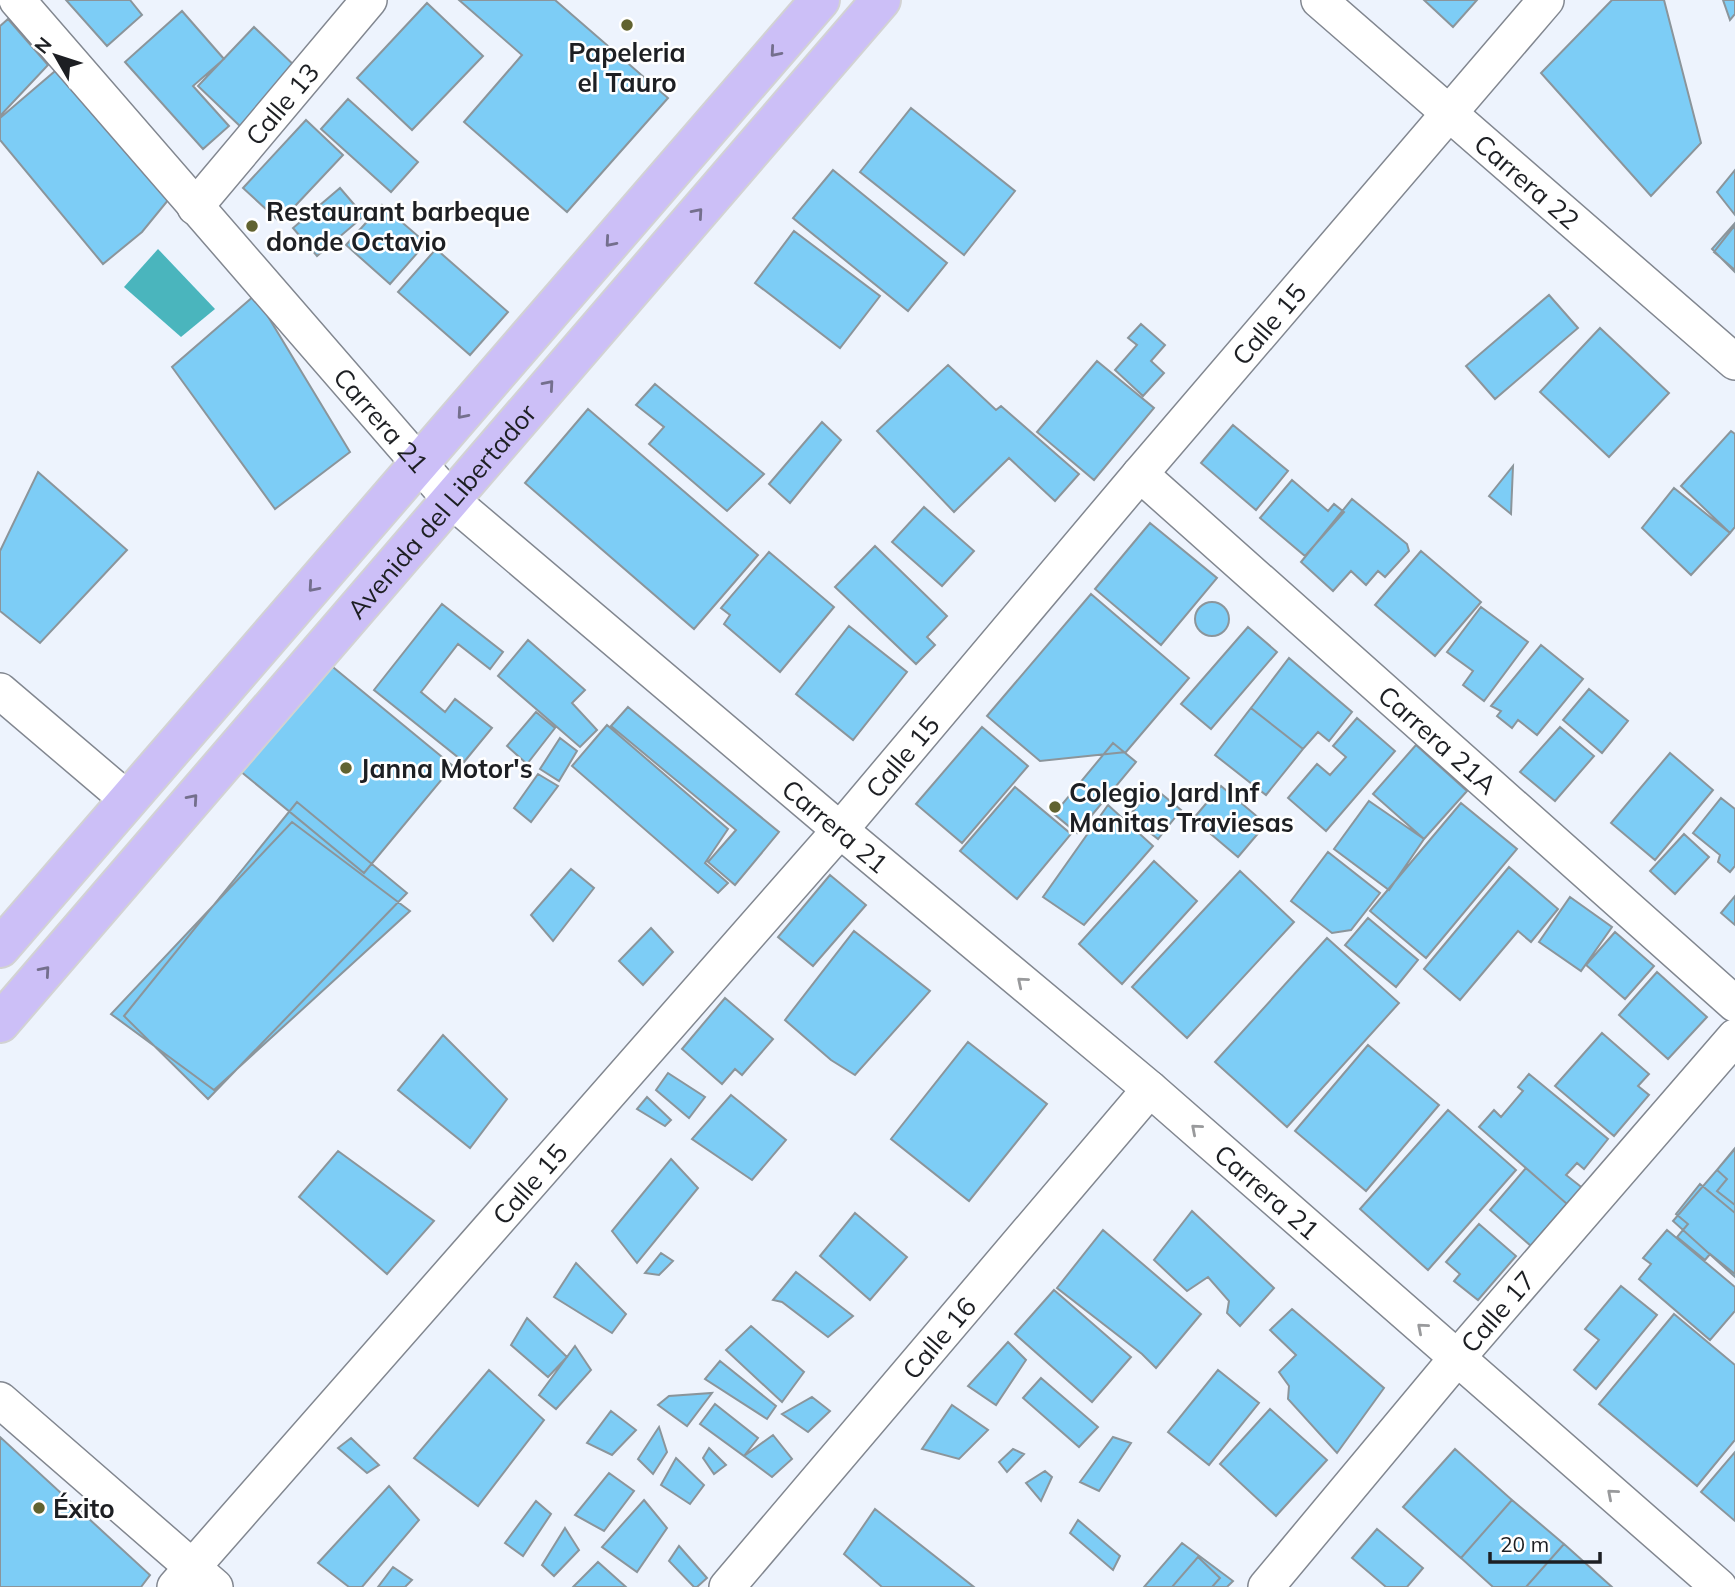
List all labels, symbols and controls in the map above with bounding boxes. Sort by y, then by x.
marker: Papeleria el Tauro [619,17,635,33]
north arrow [21,21,91,91]
text: N [29,32,57,58]
place label: Papeleria el Tauro [568,36,686,99]
one-way arrow [771,43,783,56]
street label: Calle 13 [238,56,326,152]
street label: Carrera 22 [1468,126,1587,236]
place label: Restaurant barbeque donde Octavio [266,195,530,258]
one-way arrow [690,208,702,221]
marker: Restaurant barbeque donde Octavio [244,218,260,234]
one-way arrow [606,234,618,247]
street label: Calle 15 [1224,276,1313,372]
street label: Carrera 21 [327,360,436,479]
one-way arrow [541,380,553,393]
street label: Avenida del Libertador [339,396,543,625]
one-way arrow [458,406,470,419]
one-way arrow [309,578,321,591]
street label: Carrera 21A [1372,678,1504,801]
street label: Calle 15 [858,708,946,804]
place label: Janna Motor's [360,752,533,785]
marker: Janna Motor's [338,760,354,776]
street label: Carrera 21 [775,772,895,880]
place label: Colegio Jard Inf Manitas Traviesas [1069,776,1294,839]
one-way arrow [185,794,197,807]
marker: Colegio Jard Inf Manitas Traviesas [1047,799,1063,815]
one-way arrow [36,966,49,979]
one-way arrow [1017,978,1030,991]
one-way arrow [1191,1125,1204,1137]
street label: Calle 15 [485,1136,574,1231]
street label: Carrera 21 [1208,1137,1327,1246]
street label: Calle 17 [1453,1264,1542,1359]
street label: Calle 16 [895,1290,983,1386]
one-way arrow [1417,1324,1430,1336]
one-way arrow [1607,1490,1620,1502]
place label: Éxito [53,1492,115,1525]
marker: Éxito [31,1500,47,1516]
scale bar [1490,1520,1600,1564]
text: 20 m [1500,1531,1549,1557]

